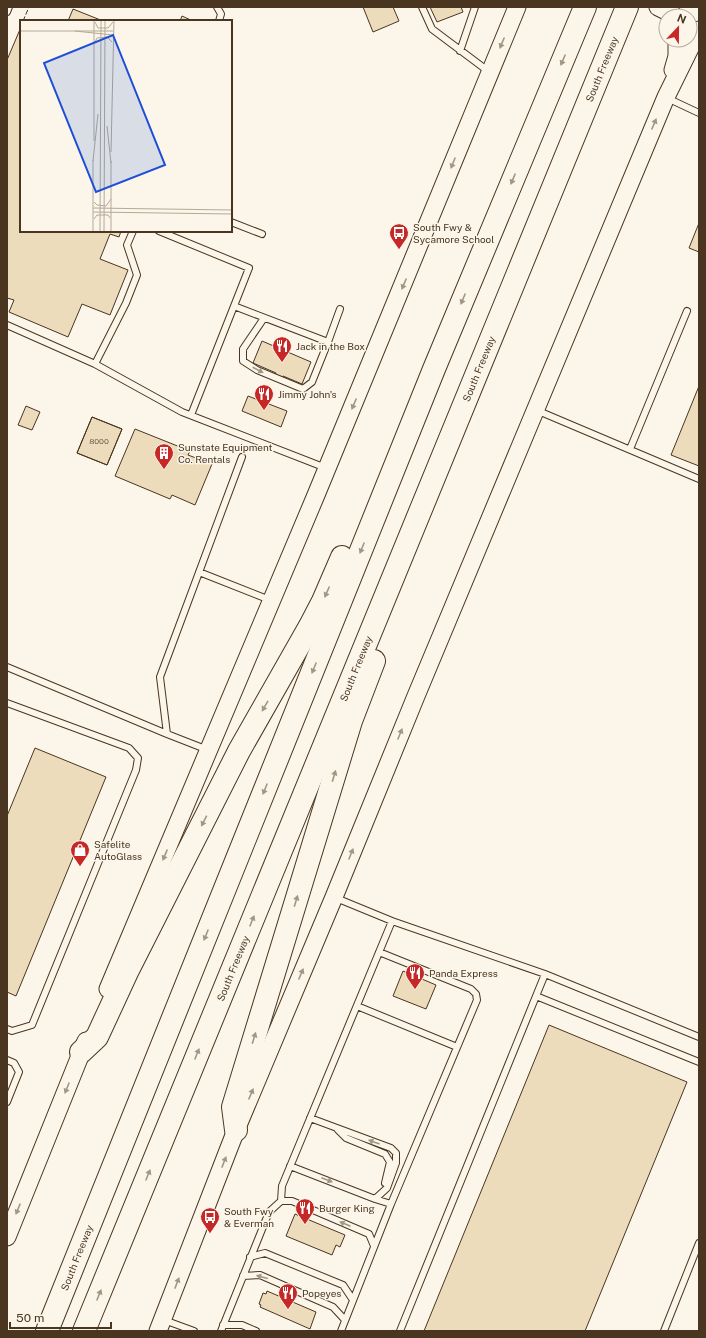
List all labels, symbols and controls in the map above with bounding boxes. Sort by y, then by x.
north arrow [658,8,698,48]
text: N [676,12,688,26]
inset map [20,20,232,232]
street label: South Freeway [583,34,621,104]
one-way arrow [498,37,504,49]
one-way arrow [560,54,566,65]
one-way arrow [652,118,658,130]
one-way arrow [450,158,456,169]
one-way arrow [510,174,516,185]
place label: South Fwy & Sycamore School [413,221,494,245]
bus stop icon: South Fwy & Sycamore School [388,222,410,250]
one-way arrow [401,278,407,289]
one-way arrow [460,294,466,305]
street label: South Freeway [460,334,498,403]
restaurant icon: Jack in the Box [271,335,293,363]
place label: Jack in the Box [296,340,365,352]
one-way arrow [252,367,264,373]
restaurant icon: Jimmy John's [253,383,275,411]
place label: Jimmy John's [278,388,337,400]
one-way arrow [351,398,357,409]
house number: 8000 [89,436,109,446]
place label: Sunstate Equipment Co. Rentals [178,441,273,465]
building icon: Sunstate Equipment Co. Rentals [153,442,175,470]
one-way arrow [359,542,365,553]
one-way arrow [324,586,330,597]
street label: South Freeway [337,633,375,703]
one-way arrow [310,663,316,675]
one-way arrow [261,700,268,712]
one-way arrow [398,727,404,739]
one-way arrow [332,770,338,782]
one-way arrow [262,783,268,794]
one-way arrow [201,815,207,826]
place label: Safelite AutoGlass [94,838,142,862]
shop icon: Safelite AutoGlass [69,839,91,867]
one-way arrow [349,848,355,860]
one-way arrow [162,849,168,861]
one-way arrow [293,894,299,906]
one-way arrow [249,915,255,927]
one-way arrow [203,930,209,941]
street label: South Freeway [214,933,252,1003]
restaurant icon: Panda Express [404,962,426,990]
place label: Panda Express [429,967,498,979]
one-way arrow [299,968,305,980]
one-way arrow [251,1032,257,1044]
one-way arrow [194,1049,200,1060]
one-way arrow [63,1082,69,1094]
one-way arrow [248,1088,254,1100]
one-way arrow [368,1138,380,1144]
one-way arrow [221,1155,227,1167]
one-way arrow [145,1168,151,1180]
one-way arrow [321,1178,333,1184]
restaurant icon: Burger King [294,1197,316,1225]
place label: Burger King [319,1202,375,1214]
one-way arrow [15,1203,21,1215]
place label: South Fwy & Everman [224,1205,274,1229]
bus stop icon: South Fwy & Everman [199,1206,221,1234]
one-way arrow [340,1221,351,1227]
street label: South Freeway [58,1223,95,1292]
one-way arrow [256,1274,268,1280]
one-way arrow [174,1277,180,1289]
restaurant icon: Popeyes [277,1282,299,1310]
place label: Popeyes [302,1287,341,1299]
one-way arrow [96,1288,102,1300]
scale bar [10,1304,111,1330]
text: 50 m [16,1311,44,1325]

